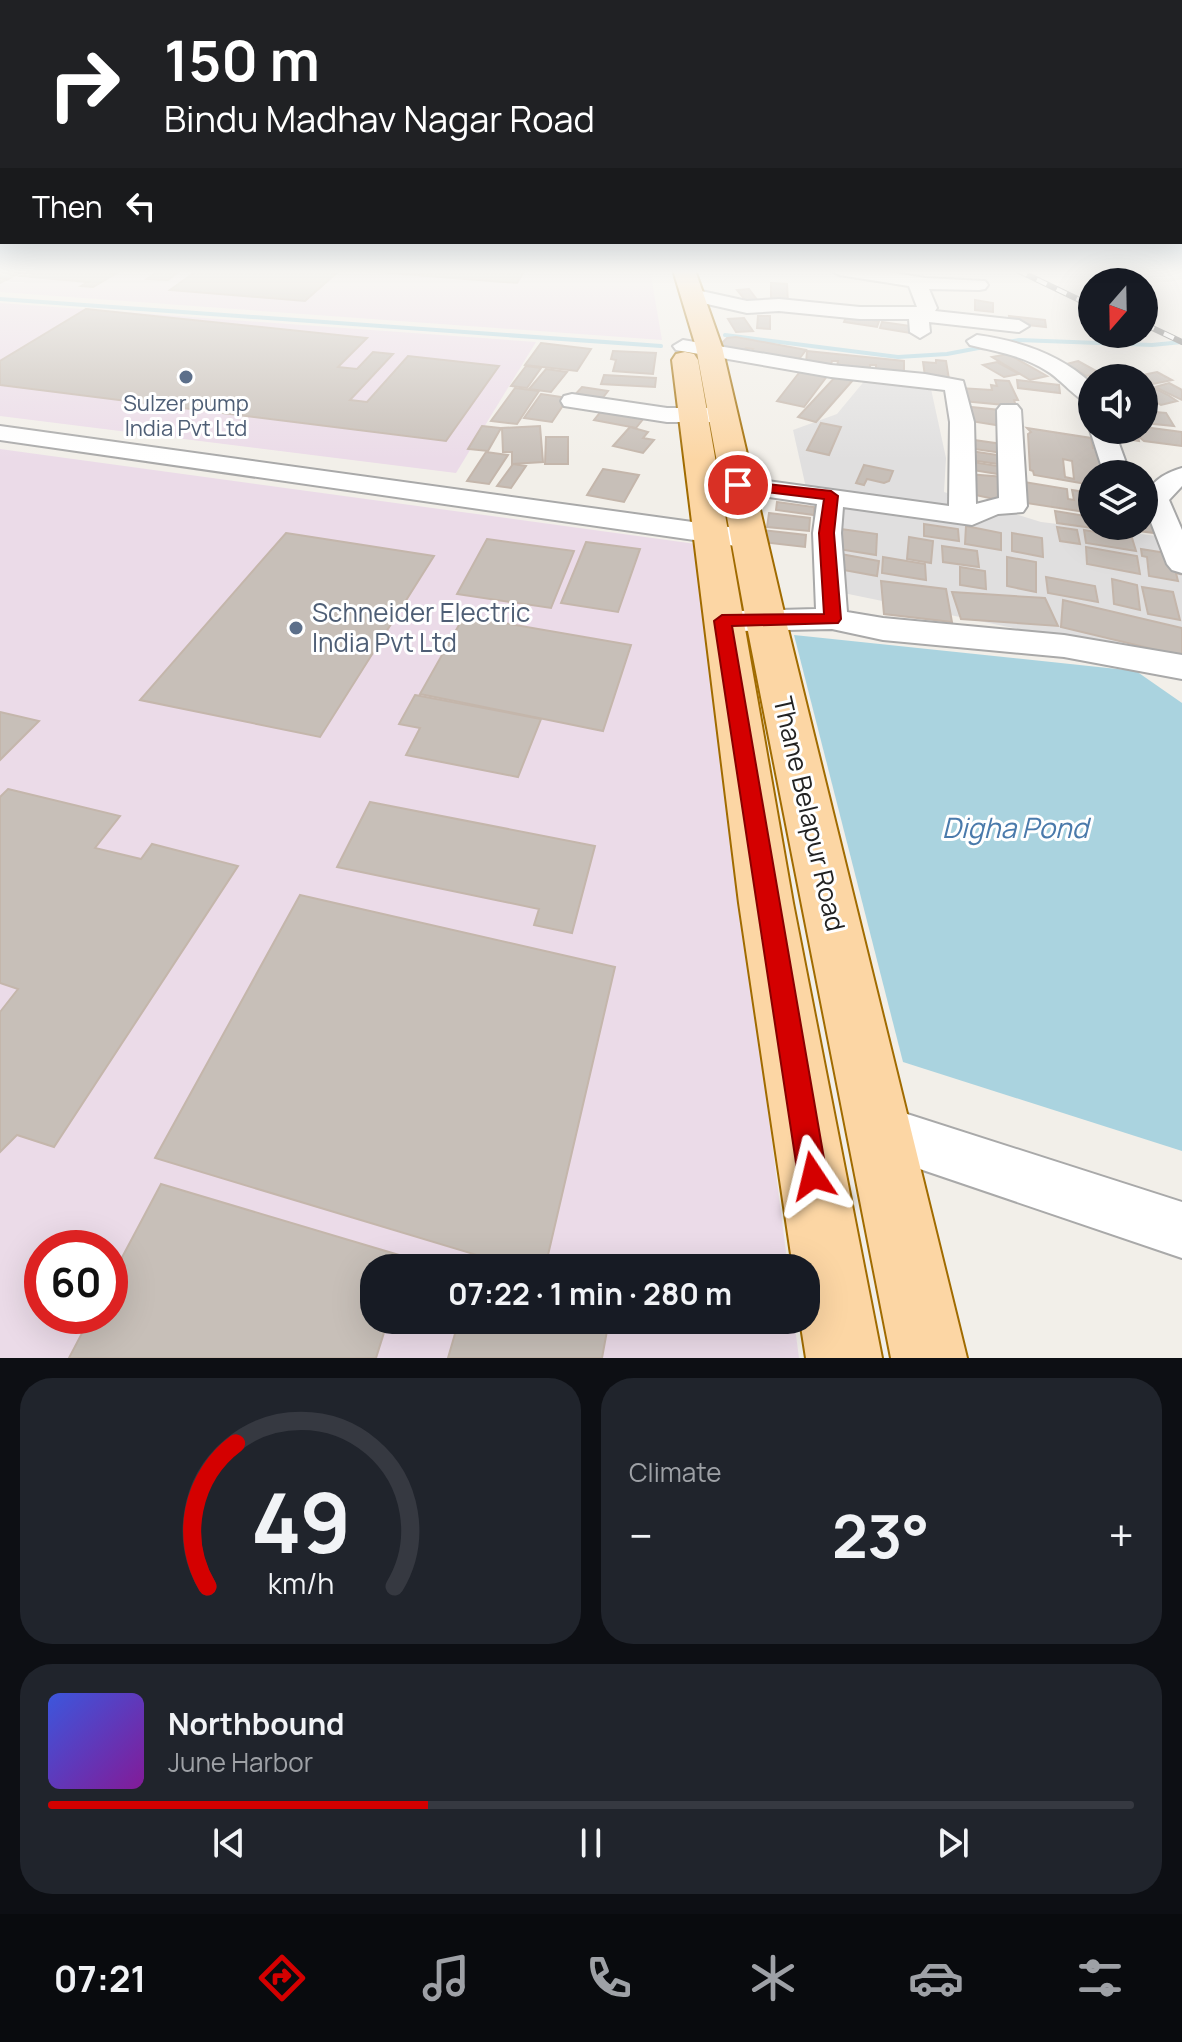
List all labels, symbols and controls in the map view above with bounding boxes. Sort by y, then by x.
text: 150 m [164,21,320,98]
icon: right [32,32,136,136]
text: Bindu Madhav Nagar Road [164,94,595,143]
icon: left [119,184,163,228]
text: Then [32,186,103,227]
north arrow [1078,268,1158,348]
map controls [1078,268,1158,540]
button: sound [1078,364,1158,444]
marker: Sulzer pump India Pvt Ltd [177,368,195,386]
place label: Sulzer pump India Pvt Ltd [123,388,249,443]
pin [704,451,772,519]
button: layers [1078,460,1158,540]
icon: arrive [716,463,760,507]
place label: Schneider Electric India Pvt Ltd [312,594,530,660]
marker: Schneider Electric India Pvt Ltd [287,619,305,637]
street label: Thane Belapur Road [765,693,854,935]
water label: Digha Pond [942,808,1092,846]
position arrow [771,1134,855,1218]
speed limit sign: 60 [24,1230,128,1334]
text: 07:22 · 1 min · 280 m [448,1273,732,1314]
text: Climate [629,1454,721,1490]
text: 49 [250,1464,351,1578]
text: 23° [832,1494,930,1576]
text: − [629,1505,653,1565]
text: + [1109,1505,1134,1565]
text: km/h [267,1564,334,1603]
text: Northbound [168,1703,345,1744]
text: June Harbor [168,1744,313,1780]
icon: previous [207,1821,251,1865]
icon: pause [569,1821,613,1865]
icon: next [931,1821,975,1865]
icon: directions [254,1950,310,2006]
icon: music [418,1950,474,2006]
icon: phone [581,1950,637,2006]
icon: climate [745,1950,801,2006]
icon: car [908,1950,964,2006]
icon: filters [1072,1950,1128,2006]
text: 07:21 [54,1954,146,2003]

